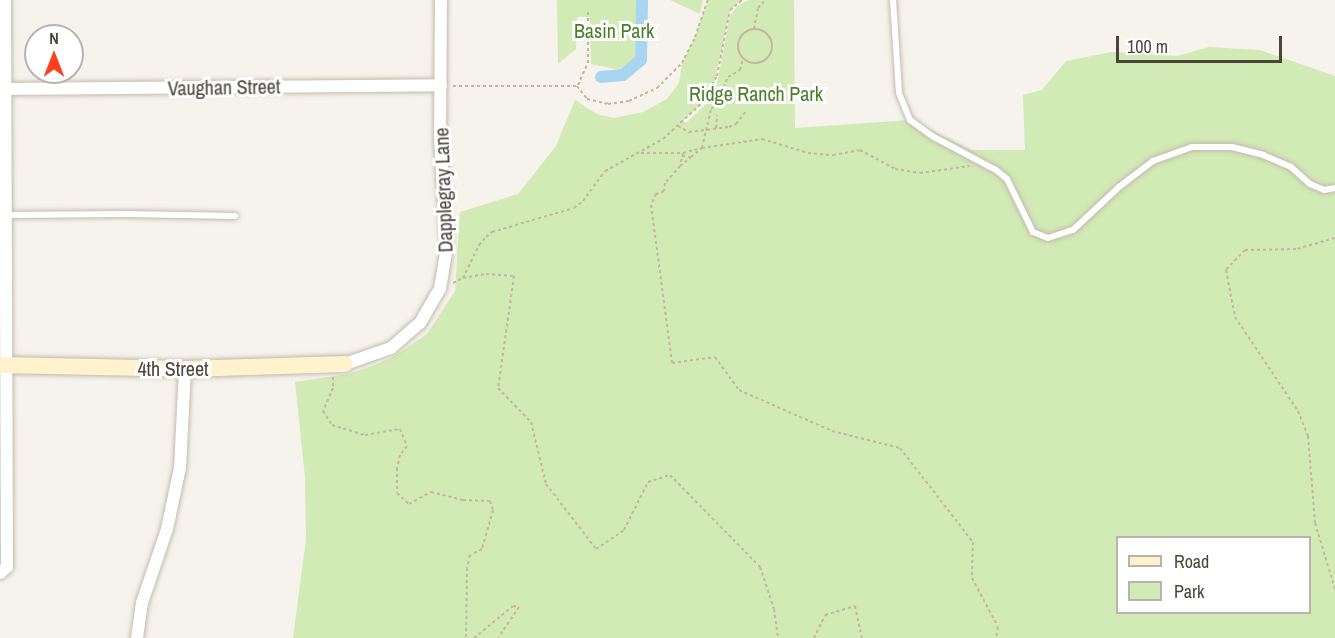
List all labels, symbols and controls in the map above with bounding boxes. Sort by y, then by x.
park label: Basin Park [574,18,654,42]
north arrow [24,24,84,84]
scale bar [1119,24,1286,62]
text: N [49,27,59,49]
text: 100 m [1127,34,1168,59]
street label: Vaughan Street [167,74,281,100]
park label: Ridge Ranch Park [689,81,823,105]
street label: Dapplegray Lane [429,127,457,253]
street label: 4th Street [137,356,209,380]
legend [1116,536,1311,614]
text: Road [1174,549,1209,574]
text: Park [1174,579,1204,604]

